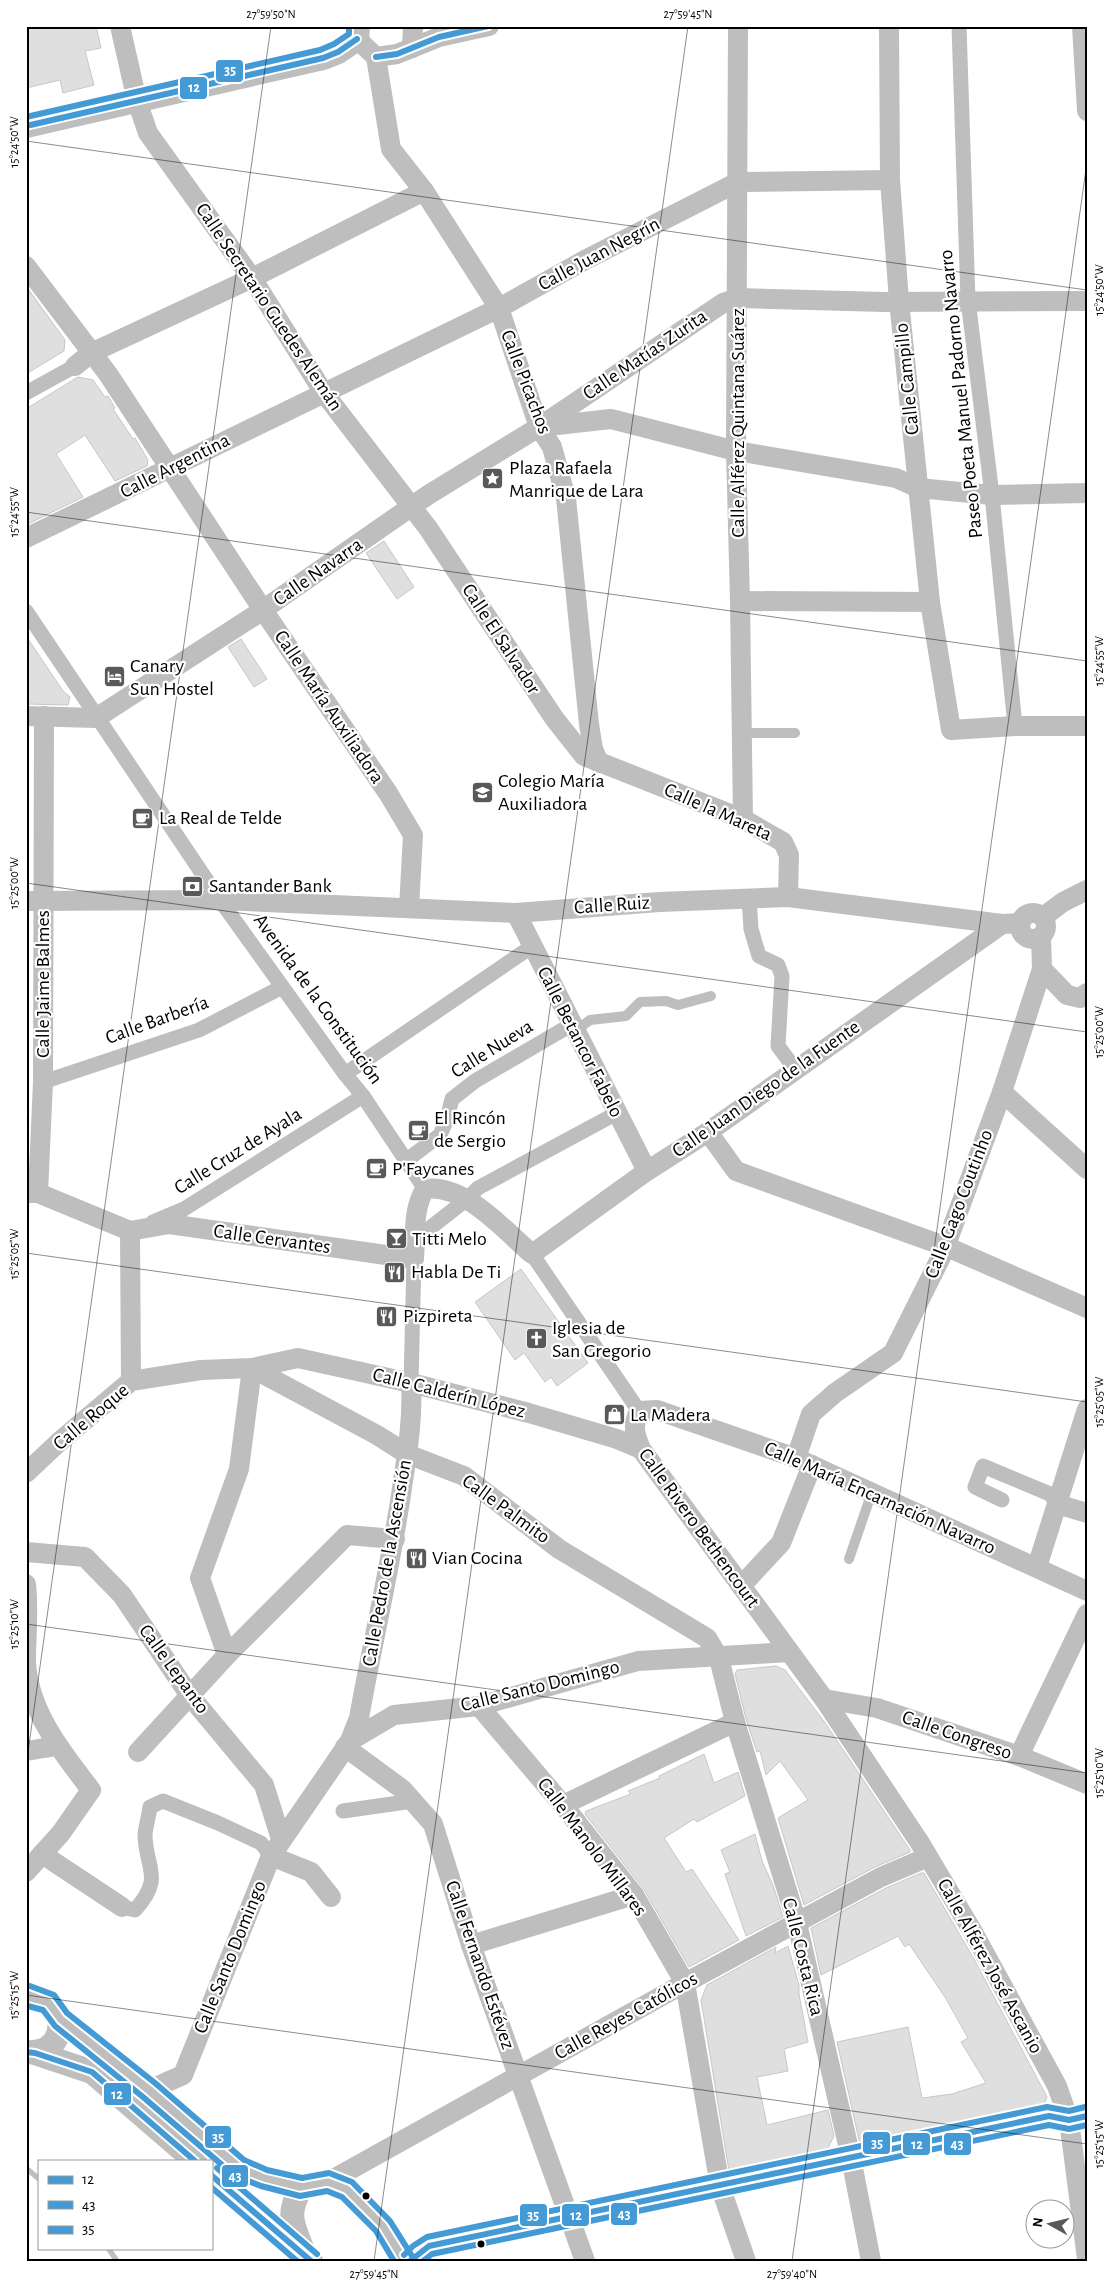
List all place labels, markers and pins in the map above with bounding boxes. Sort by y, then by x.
place label: Plaza Rafaela Manrique de Lara [509,458,644,501]
place icon: Plaza Rafaela Manrique de Lara [481,467,505,491]
place label: Canary Sun Hostel [130,656,214,699]
hotel icon: Canary Sun Hostel [102,665,126,689]
place label: Colegio María Auxiliadora [498,771,605,814]
school or university icon: Colegio María Auxiliadora [470,781,494,805]
cafe icon: La Real de Telde [131,806,155,830]
place label: La Real de Telde [159,808,282,828]
bank icon: Santander Bank [181,874,205,898]
place label: Santander Bank [209,876,332,896]
place label: El Rincón de Sergio [434,1108,506,1151]
cafe icon: El Rincón de Sergio [406,1118,430,1142]
cafe icon: P'Faycanes [364,1157,388,1181]
place label: P'Faycanes [392,1159,475,1179]
bar icon: Titti Melo [384,1227,408,1251]
place label: Titti Melo [412,1229,487,1249]
restaurant icon: Habla De Ti [383,1260,407,1284]
place label: Habla De Ti [411,1262,501,1282]
restaurant icon: Pizpireta [375,1304,399,1328]
place label: Pizpireta [403,1306,473,1326]
place label: Iglesia de San Gregorio [552,1318,651,1361]
church icon: Iglesia de San Gregorio [524,1327,548,1351]
shop icon: La Madera [602,1403,626,1427]
place label: La Madera [630,1405,711,1425]
restaurant icon: Vian Cocina [404,1546,428,1570]
place label: Vian Cocina [432,1548,523,1568]
unlabelled marker [361,2191,371,2201]
unlabelled marker [476,2239,486,2249]

